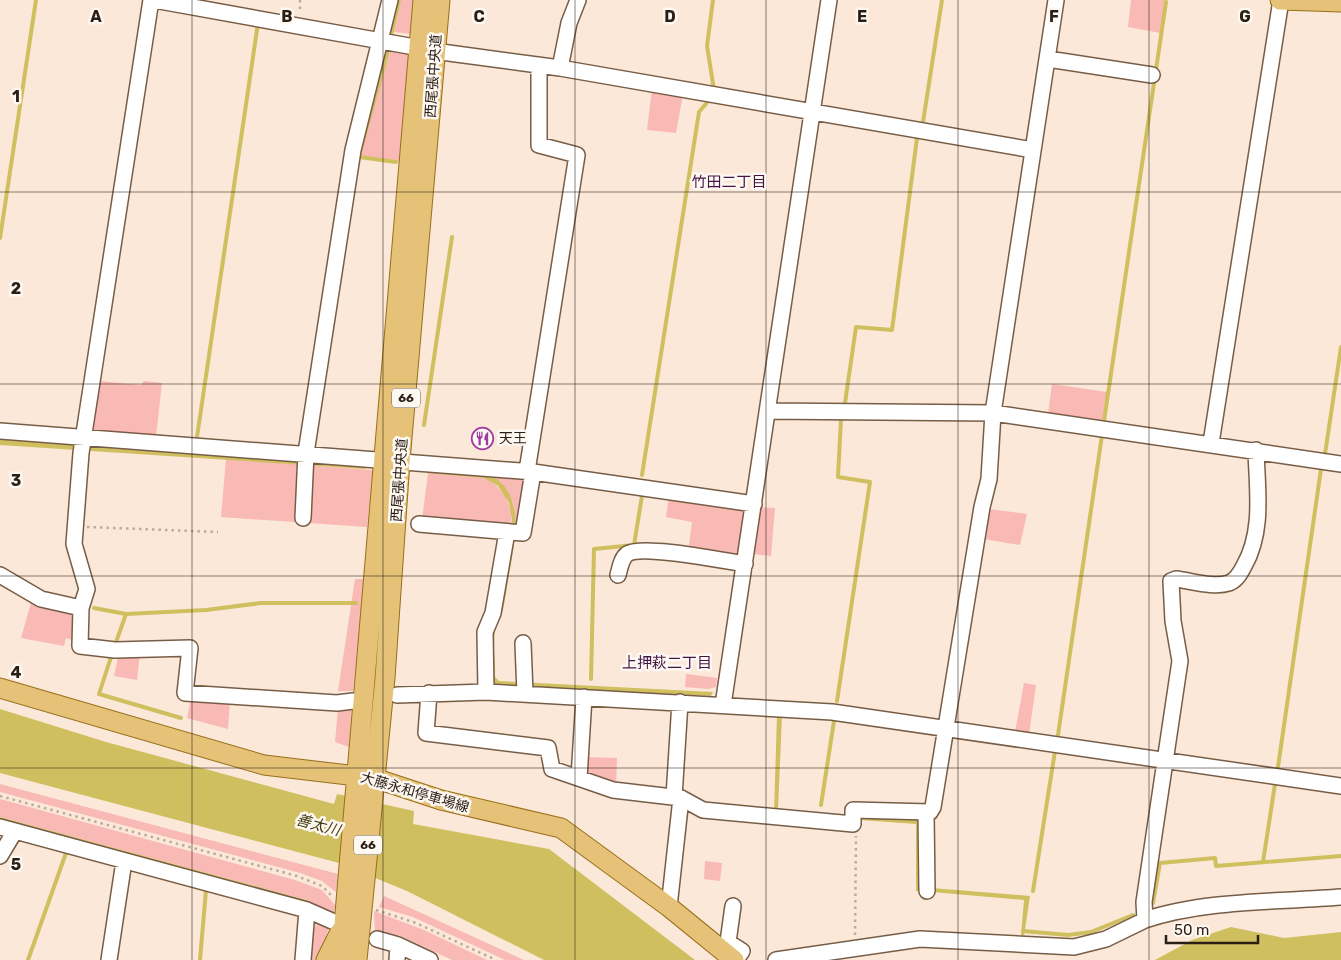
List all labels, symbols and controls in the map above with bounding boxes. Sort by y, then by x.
text: A [90,7,102,26]
text: B [281,7,293,26]
text: C [473,7,485,26]
text: D [664,7,676,26]
text: E [857,7,867,26]
text: F [1049,7,1059,26]
text: G [1239,7,1251,26]
street label: 西尾張中央道 [422,34,445,119]
text: 1 [12,87,20,106]
district label: 竹田二丁目 [691,173,767,191]
text: 2 [11,279,21,298]
road number: 66 [392,388,420,408]
restaurant icon: 天王 [471,426,495,450]
place label: 天王 [499,430,527,447]
street label: 西尾張中央道 [388,438,411,523]
text: 3 [11,471,21,490]
district label: 上押萩二丁目 [622,654,712,672]
text: 4 [11,663,22,682]
street label: 大藤永和停車場線 [359,769,471,816]
water label: 善太川 [294,810,344,840]
road number: 66 [354,836,382,854]
text: 5 [11,855,21,874]
scale bar [1166,912,1258,944]
text: 50 m [1174,921,1209,939]

